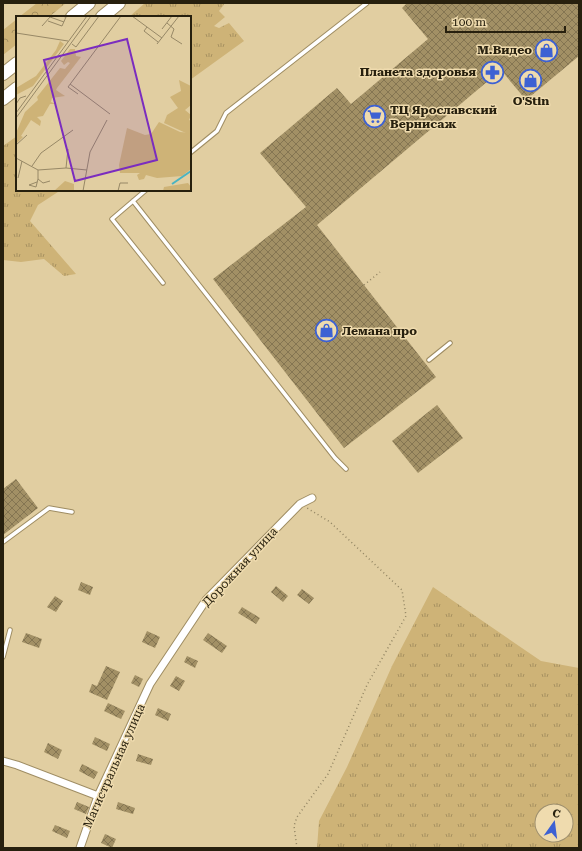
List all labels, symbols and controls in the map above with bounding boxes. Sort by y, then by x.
scale bar [446,8,565,34]
text: 100 m [452,15,486,29]
inset map [16,16,191,191]
shop icon: М.Видео [534,37,560,63]
place label: М.Видео [477,43,532,57]
pharmacy icon: Планета здоровья [479,59,505,85]
place label: Планета здоровья [360,65,476,79]
shop icon: O'Stin [518,67,544,93]
place label: O'Stin [513,94,549,108]
place label: ТЦ Ярославский Вернисаж [390,103,497,131]
supermarket icon: ТЦ Ярославский Вернисаж [361,104,387,130]
shop icon: Лемана про [313,318,339,344]
place label: Лемана про [342,324,417,338]
street label: Дорожная улица [200,524,281,610]
street label: Магистральная улица [80,701,148,830]
north arrow [534,803,574,843]
text: С [551,807,562,821]

